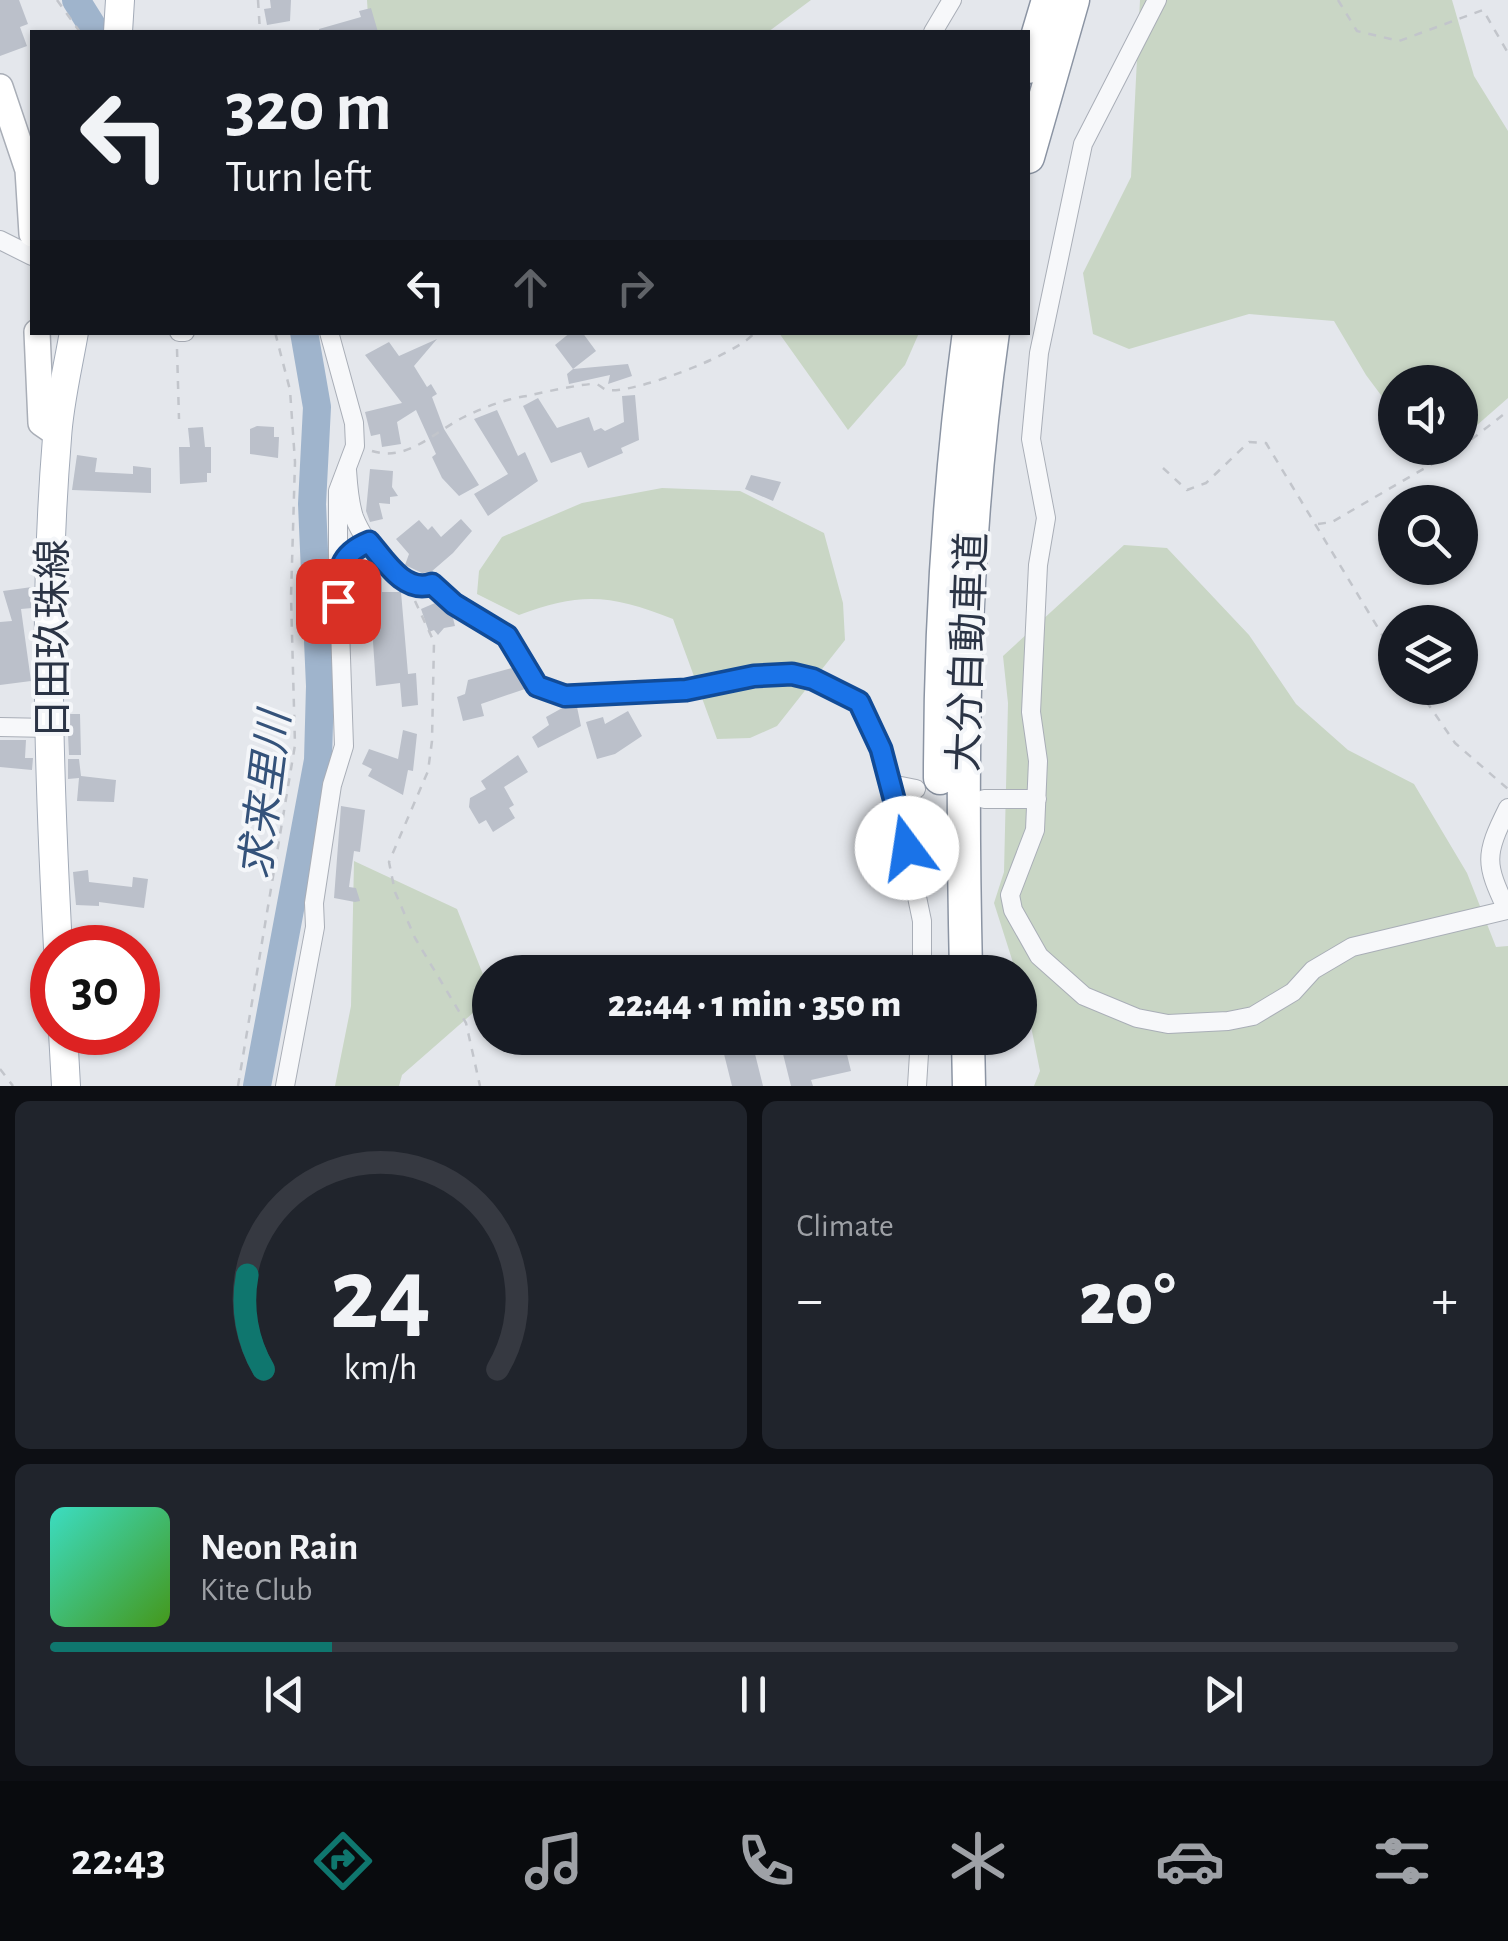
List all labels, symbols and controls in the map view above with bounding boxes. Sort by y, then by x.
icon: left [60,70,190,200]
text: 320 m [225,73,392,143]
text: Turn left [225,155,372,200]
icon: left [398,260,453,315]
icon: ahead [503,260,558,315]
icon: right [608,260,663,315]
map controls [1378,365,1478,705]
button: sound [1378,365,1478,465]
button: search [1378,485,1478,585]
street label: 大分自動車道 [943,531,993,773]
street label: 日田玖珠線 [32,539,74,739]
pin [296,559,381,644]
icon: arrive [311,574,366,629]
button: layers [1378,605,1478,705]
water label: 求来里川 [233,705,298,881]
position arrow [855,796,959,900]
speed limit sign: 30 [30,925,160,1055]
text: 22:44 · 1 min · 350 m [608,986,901,1024]
text: Climate [797,1210,894,1242]
text: 24 [330,1244,431,1348]
text: 20° [1079,1263,1176,1338]
text: − [797,1273,823,1328]
text: + [1432,1273,1458,1328]
text: km/h [344,1350,418,1386]
text: Neon Rain [200,1529,358,1567]
text: Kite Club [200,1574,312,1606]
icon: previous [257,1667,312,1722]
icon: pause [726,1667,781,1722]
icon: next [1196,1667,1251,1722]
icon: directions [308,1826,378,1896]
icon: music [519,1826,589,1896]
icon: phone [731,1826,801,1896]
icon: climate [943,1826,1013,1896]
icon: car [1155,1826,1225,1896]
icon: filters [1367,1826,1437,1896]
text: 22:43 [71,1838,166,1883]

